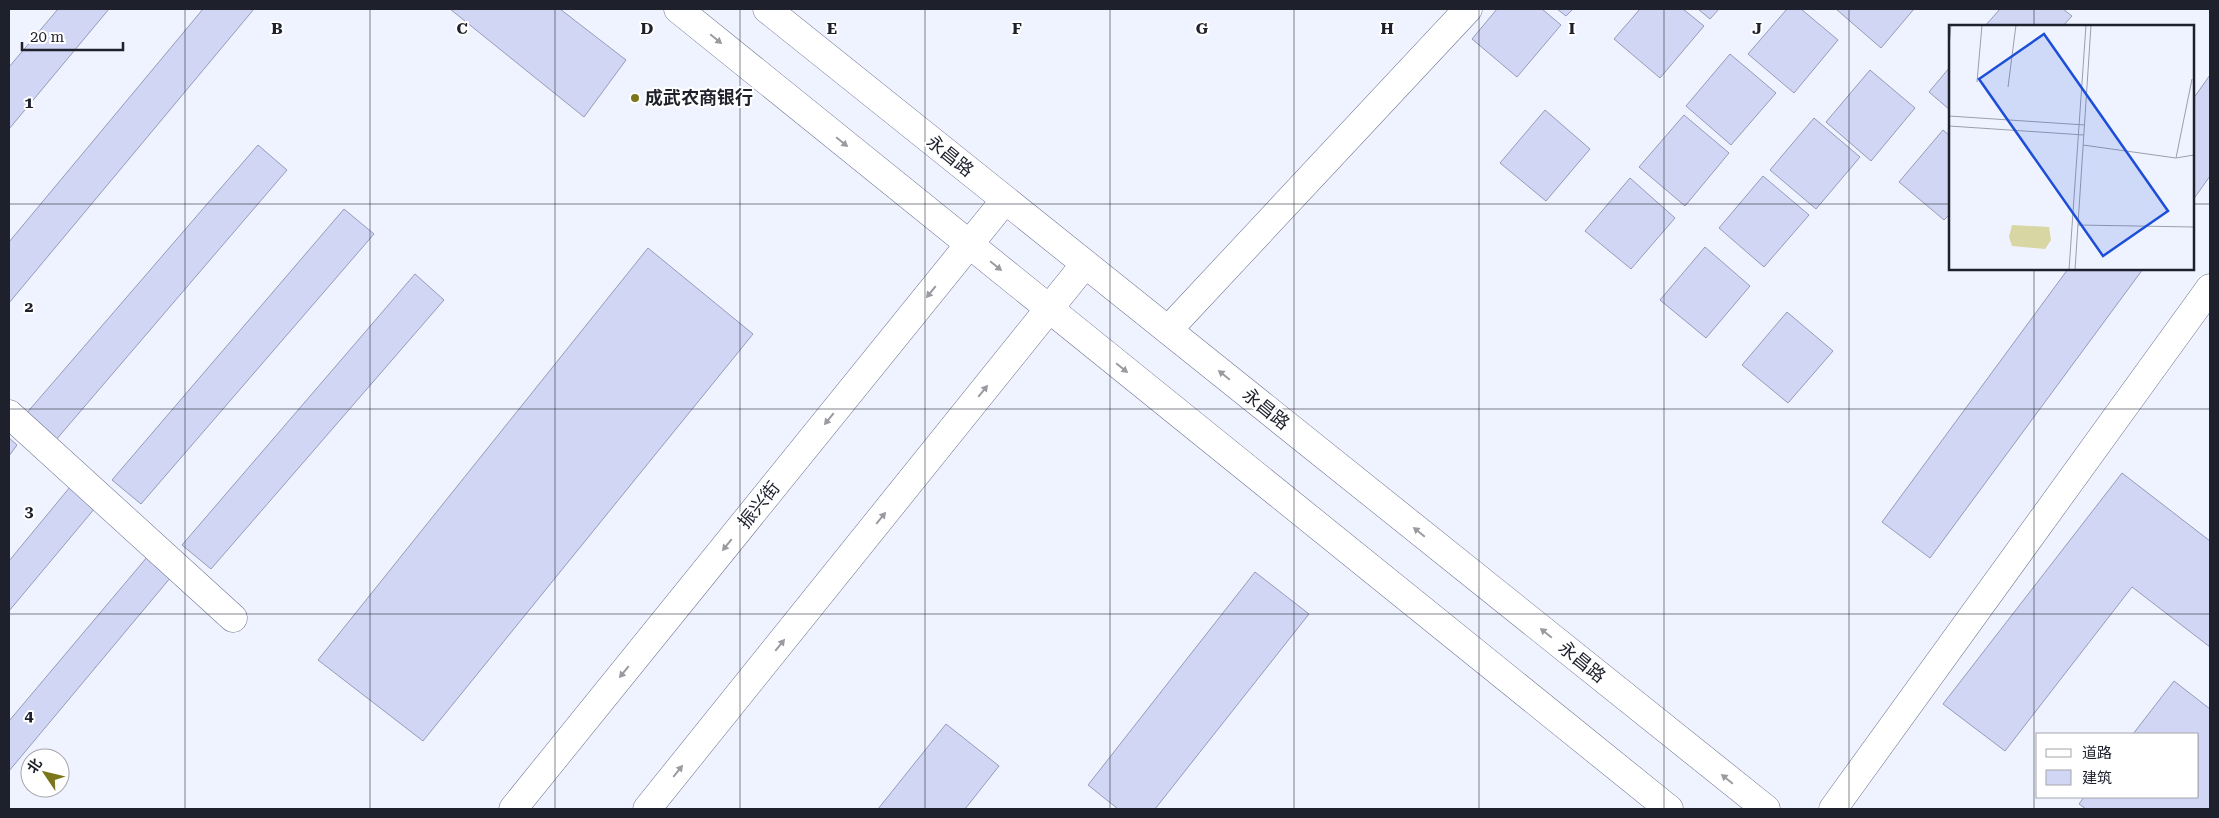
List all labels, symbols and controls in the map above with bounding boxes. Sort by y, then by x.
text: B [271,19,283,38]
text: C [456,19,468,38]
text: D [641,19,654,38]
text: E [827,19,837,38]
text: F [1012,19,1022,38]
text: G [1196,19,1209,38]
text: H [1380,19,1394,38]
text: I [1569,19,1575,38]
text: J [1752,19,1762,38]
scale bar [22,20,124,52]
inset map [1949,25,2194,270]
text: 20 m [30,28,65,46]
one-way arrow [709,34,722,45]
place label: 成武农商银行 [645,87,753,108]
marker: 成武农商银行 [629,92,641,104]
text: 1 [25,93,34,112]
street label: 永昌路 [923,130,978,181]
one-way arrow [835,136,848,147]
one-way arrow [989,260,1002,271]
one-way arrow [925,285,936,298]
text: 2 [25,297,34,316]
one-way arrow [1115,362,1128,373]
one-way arrow [1218,370,1231,381]
street label: 永昌路 [1239,383,1294,434]
one-way arrow [978,385,989,398]
one-way arrow [823,412,834,425]
street label: 振兴街 [733,477,784,532]
text: 3 [25,502,34,521]
one-way arrow [876,512,887,525]
one-way arrow [1413,526,1426,537]
one-way arrow [721,538,732,551]
one-way arrow [1540,628,1553,639]
street label: 永昌路 [1555,636,1610,687]
one-way arrow [774,638,785,651]
one-way arrow [619,665,630,678]
text: 4 [25,706,34,725]
legend [2036,733,2199,798]
text: 道路 [2082,744,2112,762]
north arrow [20,748,70,798]
text: 北 [24,755,45,776]
one-way arrow [672,765,683,778]
text: 建筑 [2082,769,2112,787]
one-way arrow [1721,773,1734,784]

